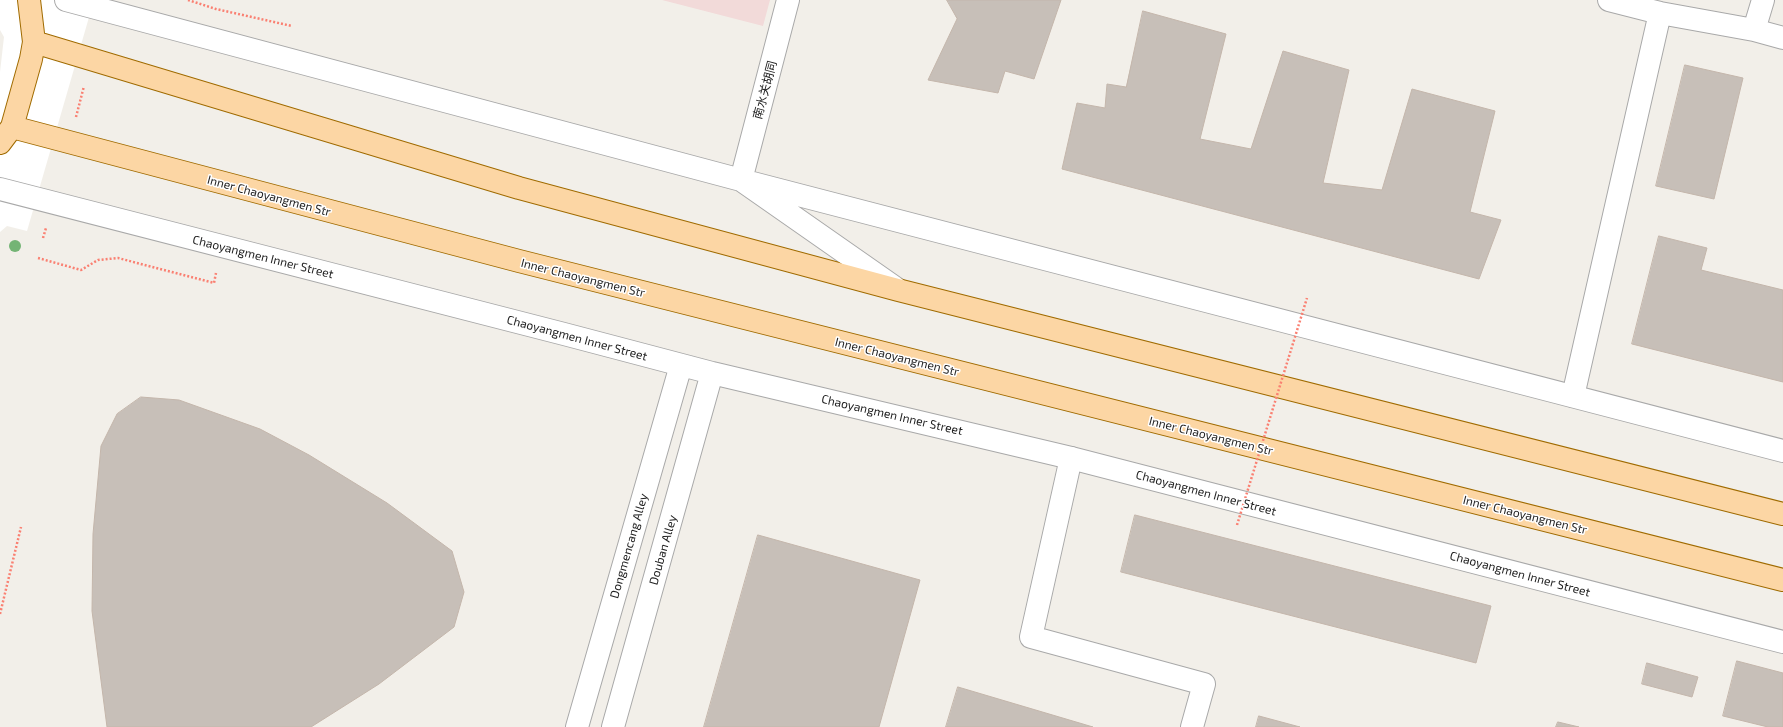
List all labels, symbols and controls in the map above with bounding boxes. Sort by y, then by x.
street label: 南水关胡同 [750,59,780,121]
street label: Inner Chaoyangmen Str [206,173,332,219]
street label: Chaoyangmen Inner Street [191,233,335,281]
street label: Inner Chaoyangmen Str [519,256,647,300]
street label: Chaoyangmen Inner Street [505,312,649,364]
street label: Inner Chaoyangmen Str [833,335,961,379]
street label: Chaoyangmen Inner Street [820,392,964,438]
street label: Inner Chaoyangmen Str [1147,414,1275,458]
street label: Chaoyangmen Inner Street [1134,467,1278,519]
street label: Dongmencang Alley [607,492,651,600]
street label: Inner Chaoyangmen Str [1461,493,1589,537]
street label: Douban Alley [646,513,680,587]
street label: Chaoyangmen Inner Street [1448,548,1592,600]

